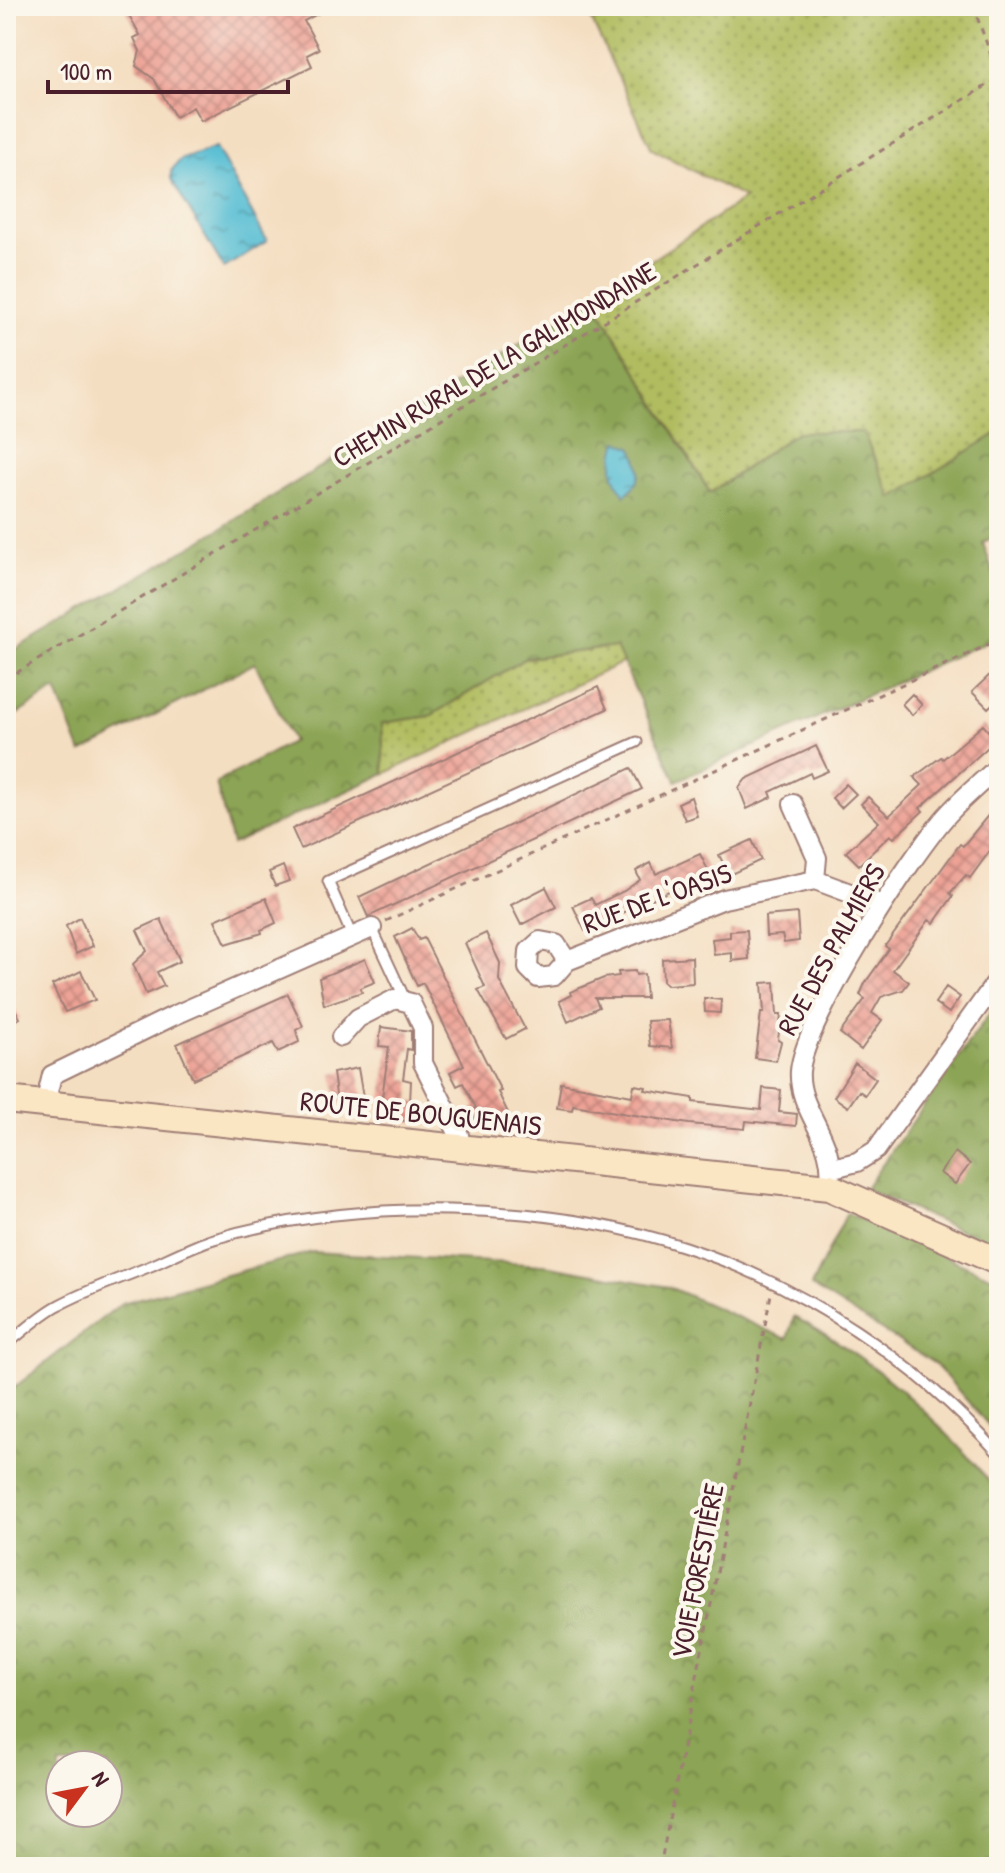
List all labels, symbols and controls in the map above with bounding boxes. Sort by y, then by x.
scale bar [48,44,288,94]
text: 100 m [60,55,112,87]
street label: CHEMIN RURAL DE LA GALIMONDAINE [325,252,663,476]
street label: RUE DE L'OASIS [577,853,737,942]
street label: RUE DES PALMIERS [768,856,894,1042]
street label: ROUTE DE BOUGUENAIS [299,1081,544,1145]
street label: VOIE FORESTIÈRE [661,1480,733,1662]
north arrow [44,1749,124,1829]
text: N [85,1765,117,1792]

